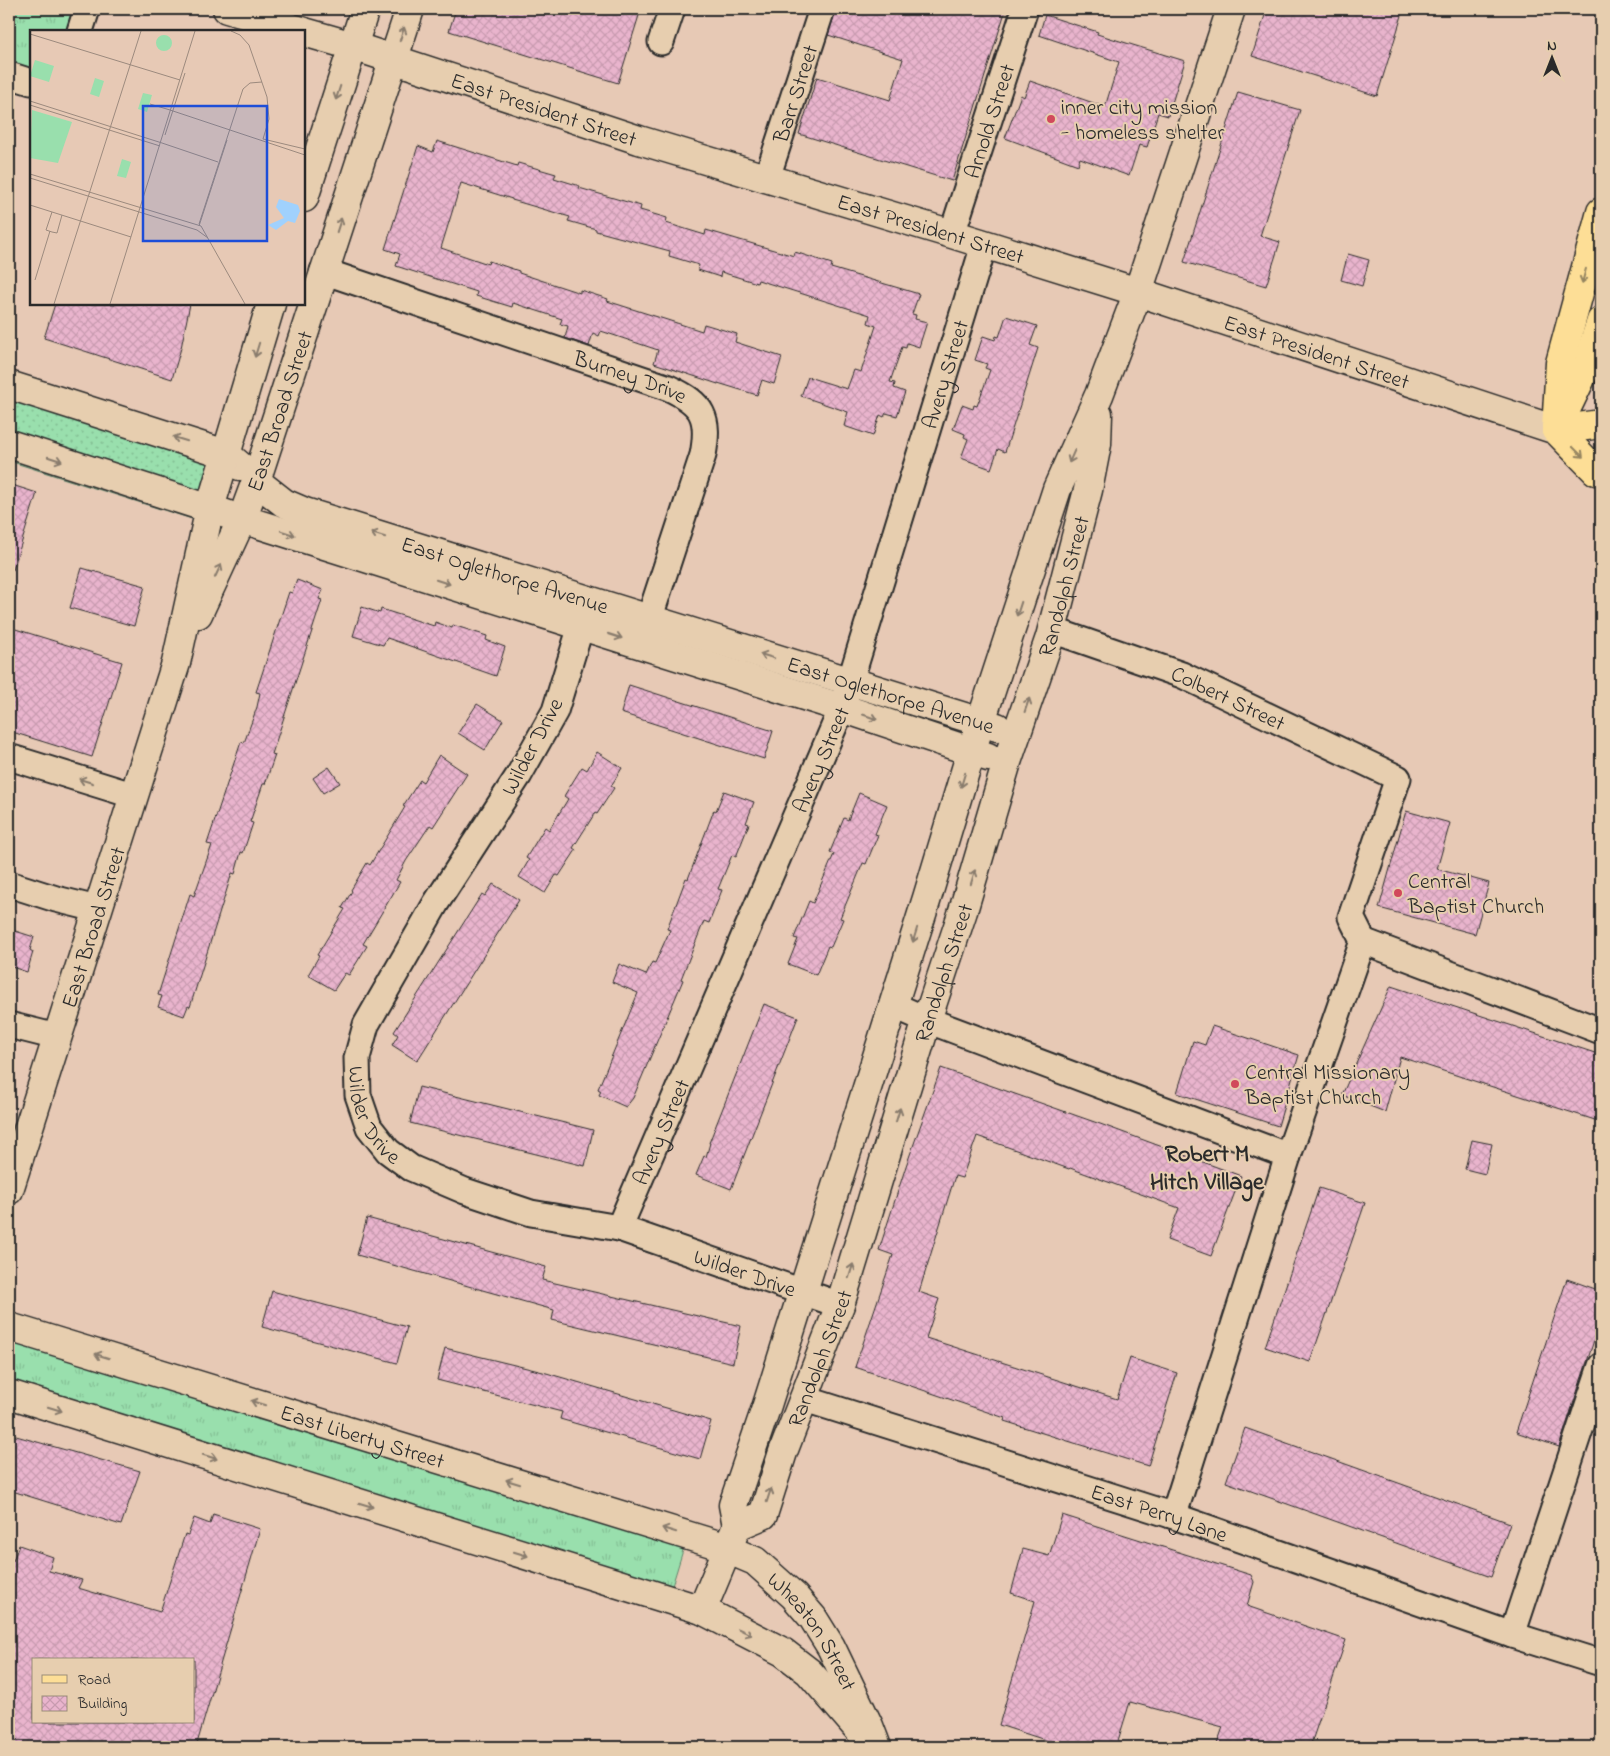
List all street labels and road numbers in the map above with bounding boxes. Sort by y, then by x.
street label: Barr Street [766,41,828,148]
street label: Arnold Street [958,60,1025,183]
street label: East President Street [446,66,641,157]
street label: East President Street [833,187,1028,275]
street label: East President Street [1219,308,1414,400]
street label: Avery Street [915,316,979,434]
street label: East Broad Street [240,327,323,497]
street label: Burney Drive [568,343,693,414]
street label: Randolph Street [1031,512,1100,662]
street label: East Oglethorpe Avenue [396,530,612,624]
street label: East Oglethorpe Avenue [782,650,998,744]
street label: Colbert Street [1166,659,1290,741]
street label: Wilder Drive [495,693,573,802]
street label: Avery Street [786,702,860,819]
street label: East Broad Street [55,842,136,1013]
street label: Randolph Street [908,900,984,1047]
street label: Wilder Drive [338,1066,406,1174]
street label: Avery Street [626,1074,700,1191]
street label: Wilder Drive [689,1242,800,1307]
street label: Randolph Street [781,1286,863,1432]
street label: East Liberty Street [276,1398,449,1479]
street label: East Perry Lane [1086,1477,1232,1553]
street label: Wheaton Street [759,1566,863,1698]

